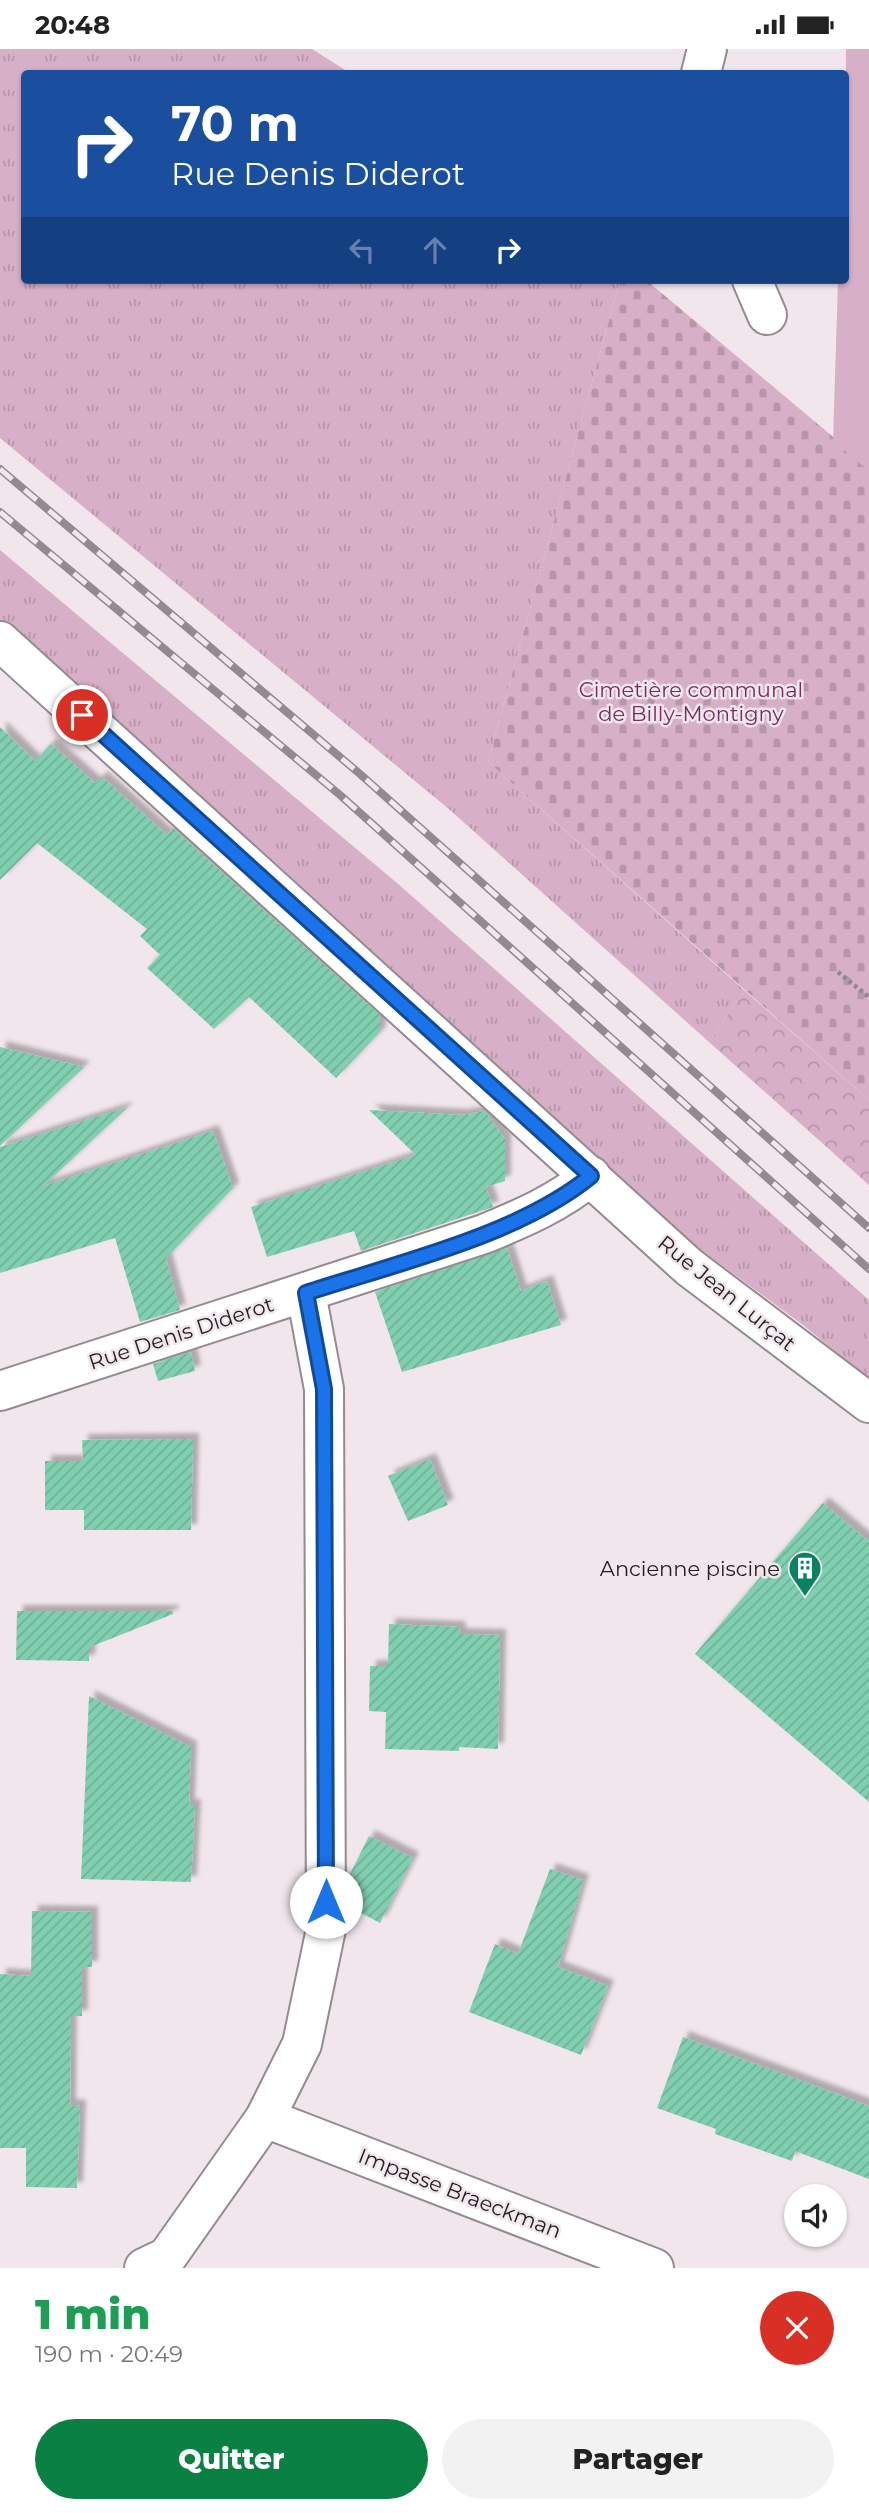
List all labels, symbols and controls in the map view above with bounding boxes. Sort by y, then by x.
text: 20:48 [35,9,110,41]
text: 70 m [171,94,299,153]
icon: right [56,98,147,189]
text: Rue Denis Diderot [171,154,465,193]
icon: left [343,231,381,269]
icon: ahead [416,231,454,269]
icon: right [489,231,527,269]
park label: Cimetière communal de Billy-Montigny [579,677,803,726]
pin [52,685,112,745]
icon: arrive [63,696,101,734]
street label: Rue Jean Lurçat [653,1230,801,1356]
street label: Rue Denis Diderot [85,1291,277,1375]
building icon: Ancienne piscine [786,1549,824,1598]
place label: Ancienne piscine [600,1556,780,1581]
position arrow [289,1865,363,1939]
street label: Impasse Braeckman [355,2143,565,2243]
map controls [784,2184,847,2247]
button: sound [784,2184,847,2247]
text: 1 min [35,2288,151,2340]
button: close [760,2291,834,2365]
text: 190 m · 20:49 [35,2340,183,2368]
button: Quitter [35,2419,428,2499]
button: Partager [442,2419,834,2499]

